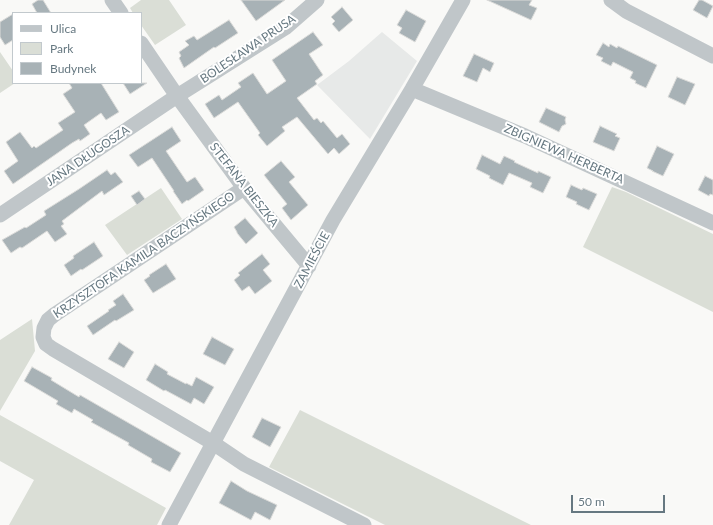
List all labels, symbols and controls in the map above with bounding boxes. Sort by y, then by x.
legend [12,12,142,84]
street label: BOLESŁAWA PRUSA [198,12,298,86]
text: Ulica [50,21,76,36]
text: Park [50,41,73,56]
text: Budynek [50,61,96,76]
street label: ZBIGNIEWA HERBERTA [502,121,626,187]
street label: JANA DŁUGOSZA [44,123,132,189]
street label: STEFANA BIESZKA [207,140,281,230]
street label: KRZYSZTOFA KAMILA BACZYŃSKIEGO [51,189,237,321]
street label: ZAMIEŚCIE [291,229,333,291]
scale bar [573,487,667,513]
text: 50 m [578,494,605,509]

